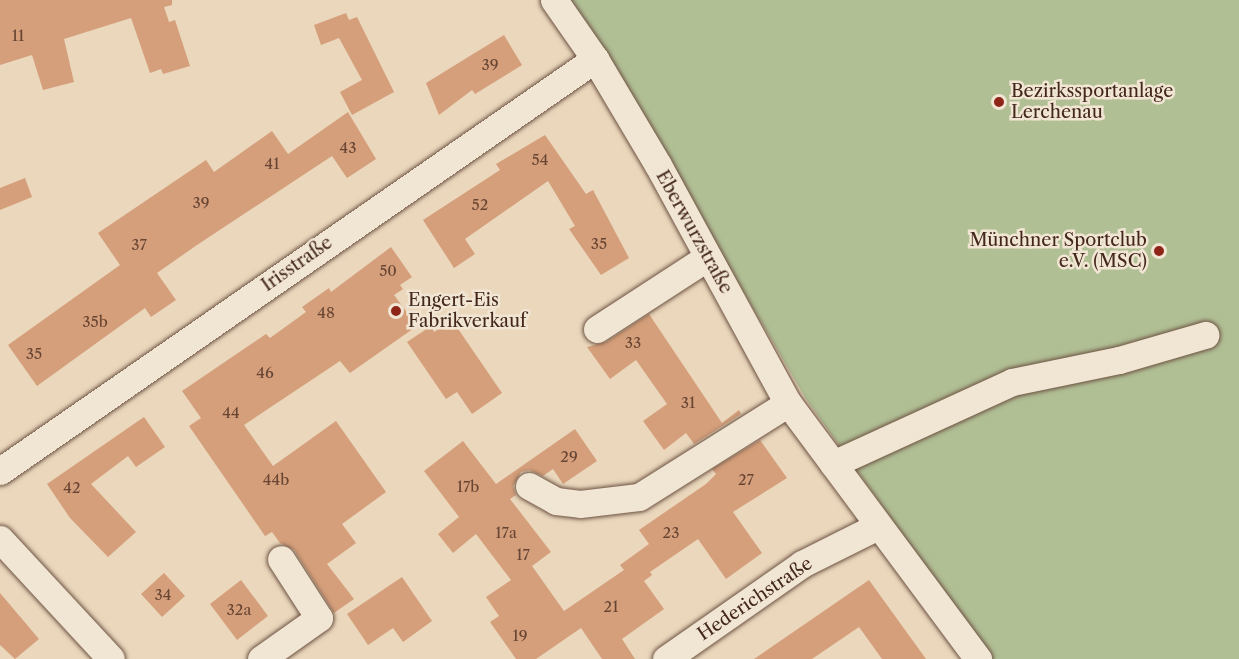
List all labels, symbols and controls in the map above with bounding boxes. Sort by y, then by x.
house number: 11 [12,27,24,45]
house number: 39 [481,56,499,74]
place label: Bezirkssportanlage Lerchenau [1011,81,1173,124]
marker: Bezirkssportanlage Lerchenau [992,95,1006,109]
house number: 43 [340,139,356,157]
house number: 54 [532,151,548,169]
house number: 41 [265,155,279,173]
street label: Eberwurzstraße [651,167,737,297]
house number: 39 [192,194,210,212]
house number: 52 [472,196,488,214]
place label: Münchner Sportclub e.V. (MSC) [969,230,1147,272]
street label: Irisstraße [257,232,337,296]
house number: 35 [591,235,607,253]
house number: 37 [131,236,147,254]
marker: Münchner Sportclub e.V. (MSC) [1152,244,1166,258]
house number: 50 [379,262,397,280]
place label: Engert-Eis Fabrikverkauf [408,290,526,332]
house number: 48 [317,304,335,322]
marker: Engert-Eis Fabrikverkauf [389,304,403,318]
house number: 35b [82,313,108,331]
house number: 33 [625,334,641,352]
house number: 35 [26,345,42,363]
house number: 46 [256,364,274,382]
house number: 31 [681,394,695,412]
house number: 44 [222,404,240,422]
house number: 29 [560,448,578,466]
house number: 44b [263,471,289,489]
house number: 27 [738,471,754,489]
house number: 17b [457,478,479,496]
house number: 42 [63,479,81,497]
house number: 17a [495,524,517,542]
house number: 23 [663,524,679,542]
house number: 17 [516,546,530,564]
street label: Hederichstraße [694,553,816,645]
house number: 34 [155,586,171,604]
house number: 21 [604,598,618,616]
house number: 32a [227,601,251,619]
house number: 19 [512,627,528,645]

